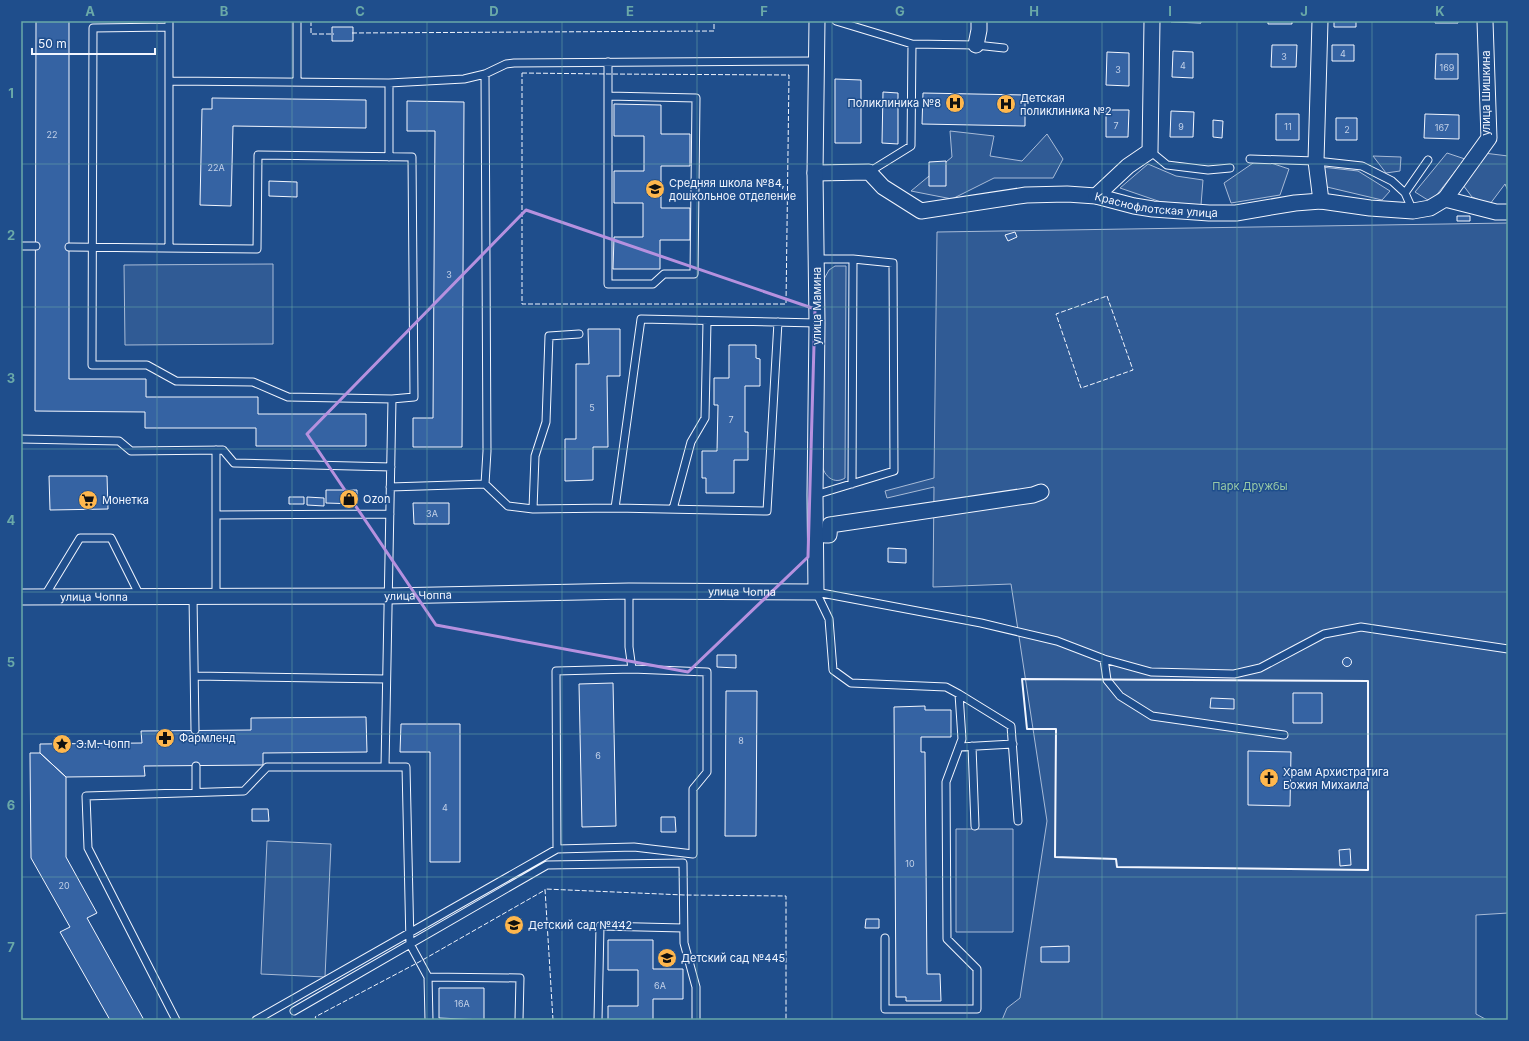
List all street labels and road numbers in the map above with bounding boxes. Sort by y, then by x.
street label: улица Шишкина [1479,50,1493,136]
street label: Краснофлотская улица [1093,189,1218,220]
street label: улица Мамина [810,267,824,345]
street label: улица Чоппа [708,584,776,599]
street label: улица Чоппа [384,588,452,603]
street label: улица Чоппа [60,590,128,604]

